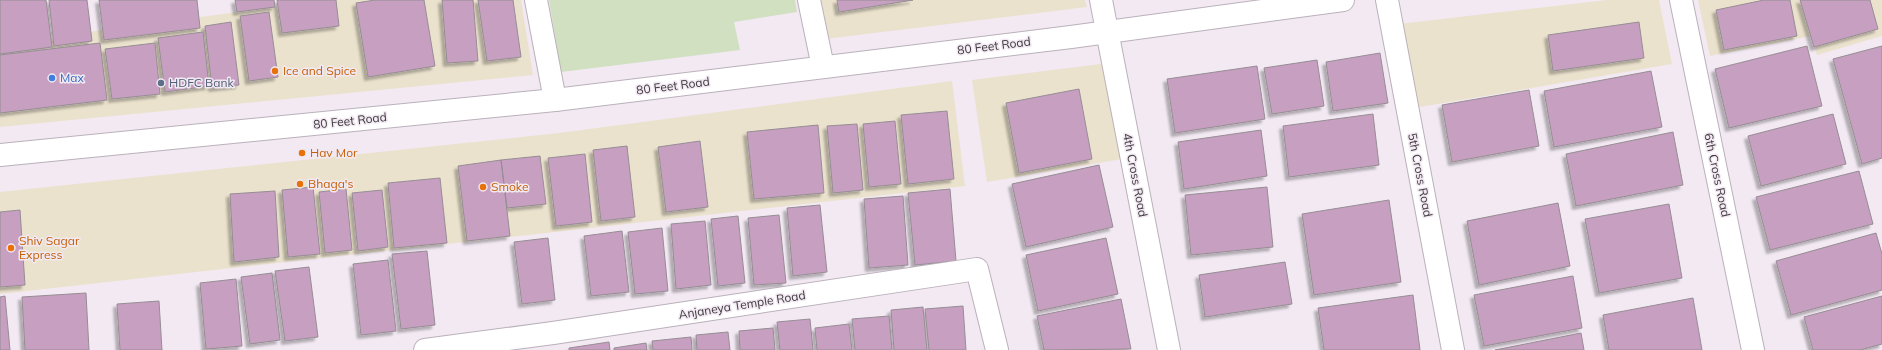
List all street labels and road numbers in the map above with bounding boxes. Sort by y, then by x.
street label: 80 Feet Road [956,34,1032,57]
street label: 80 Feet Road [635,74,711,97]
street label: 80 Feet Road [312,109,387,132]
street label: 4th Cross Road [1120,132,1151,218]
street label: 5th Cross Road [1405,132,1436,218]
street label: 6th Cross Road [1701,132,1734,218]
street label: Anjaneya Temple Road [677,287,807,322]

